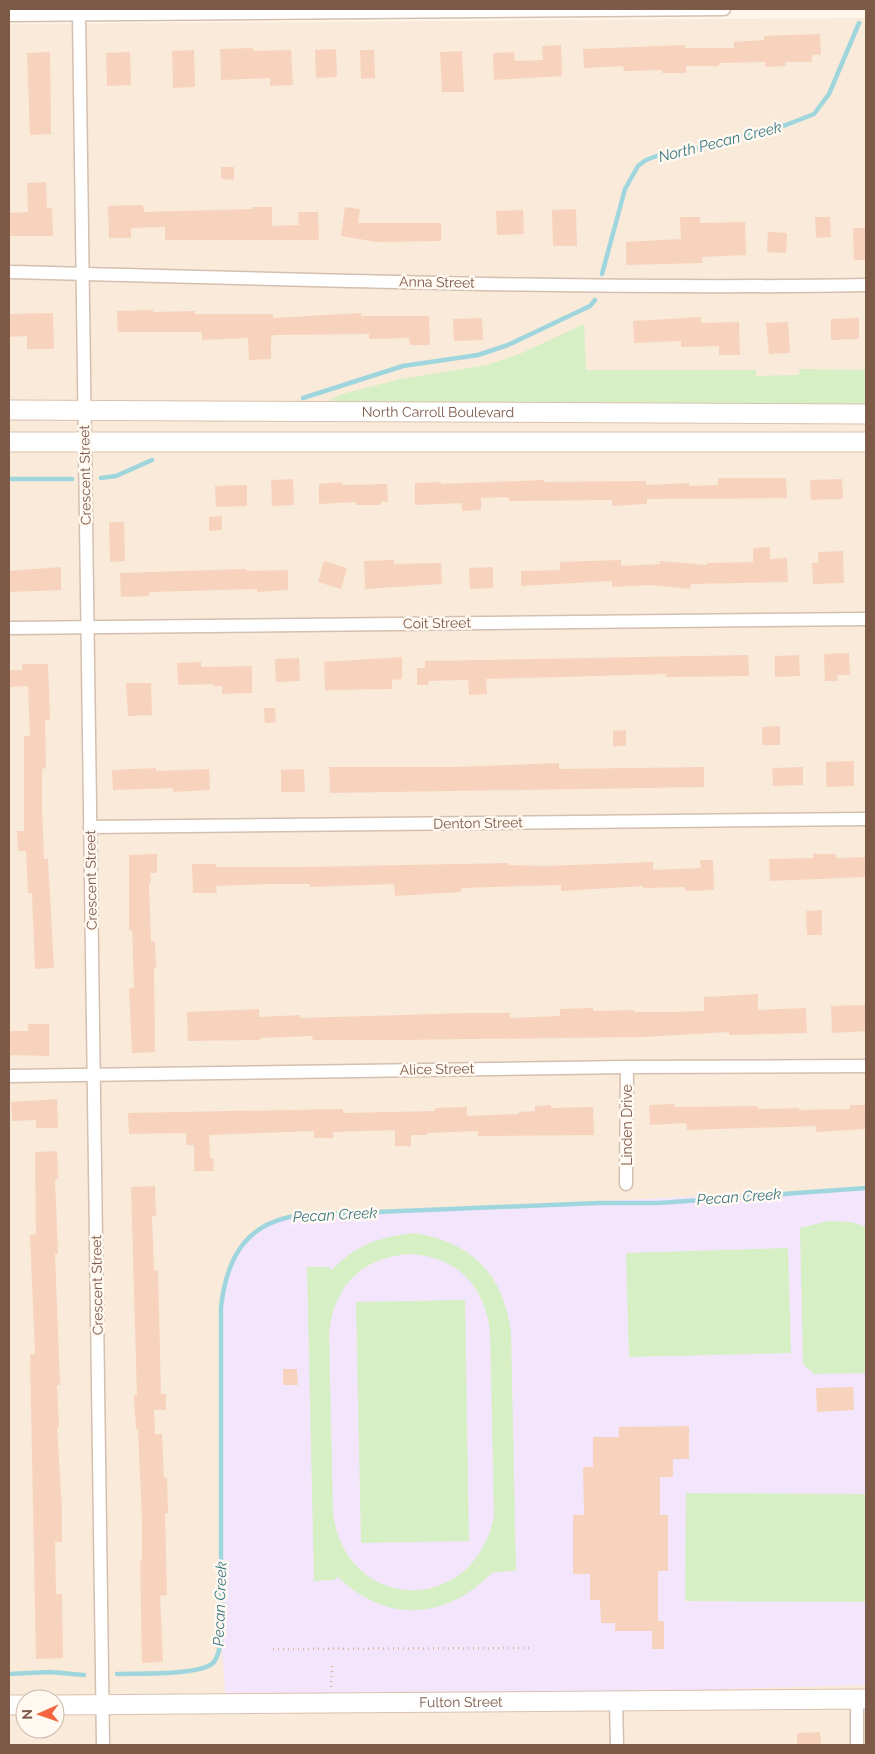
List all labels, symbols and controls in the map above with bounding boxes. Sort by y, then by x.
water label: North Pecan Creek [656,118,784,166]
street label: Anna Street [399,273,475,291]
street label: North Carroll Boulevard [362,404,514,420]
street label: Crescent Street [76,424,94,525]
street label: Coit Street [403,614,471,632]
street label: Denton Street [433,814,523,832]
street label: Crescent Street [82,829,100,930]
street label: Alice Street [400,1060,475,1078]
street label: Linden Drive [619,1084,635,1166]
water label: Pecan Creek [696,1185,782,1209]
water label: Pecan Creek [292,1204,378,1226]
street label: Crescent Street [88,1234,106,1335]
water label: Pecan Creek [210,1561,230,1647]
north arrow [15,1689,65,1739]
street label: Fulton Street [419,1694,503,1710]
text: N [19,1709,35,1720]

